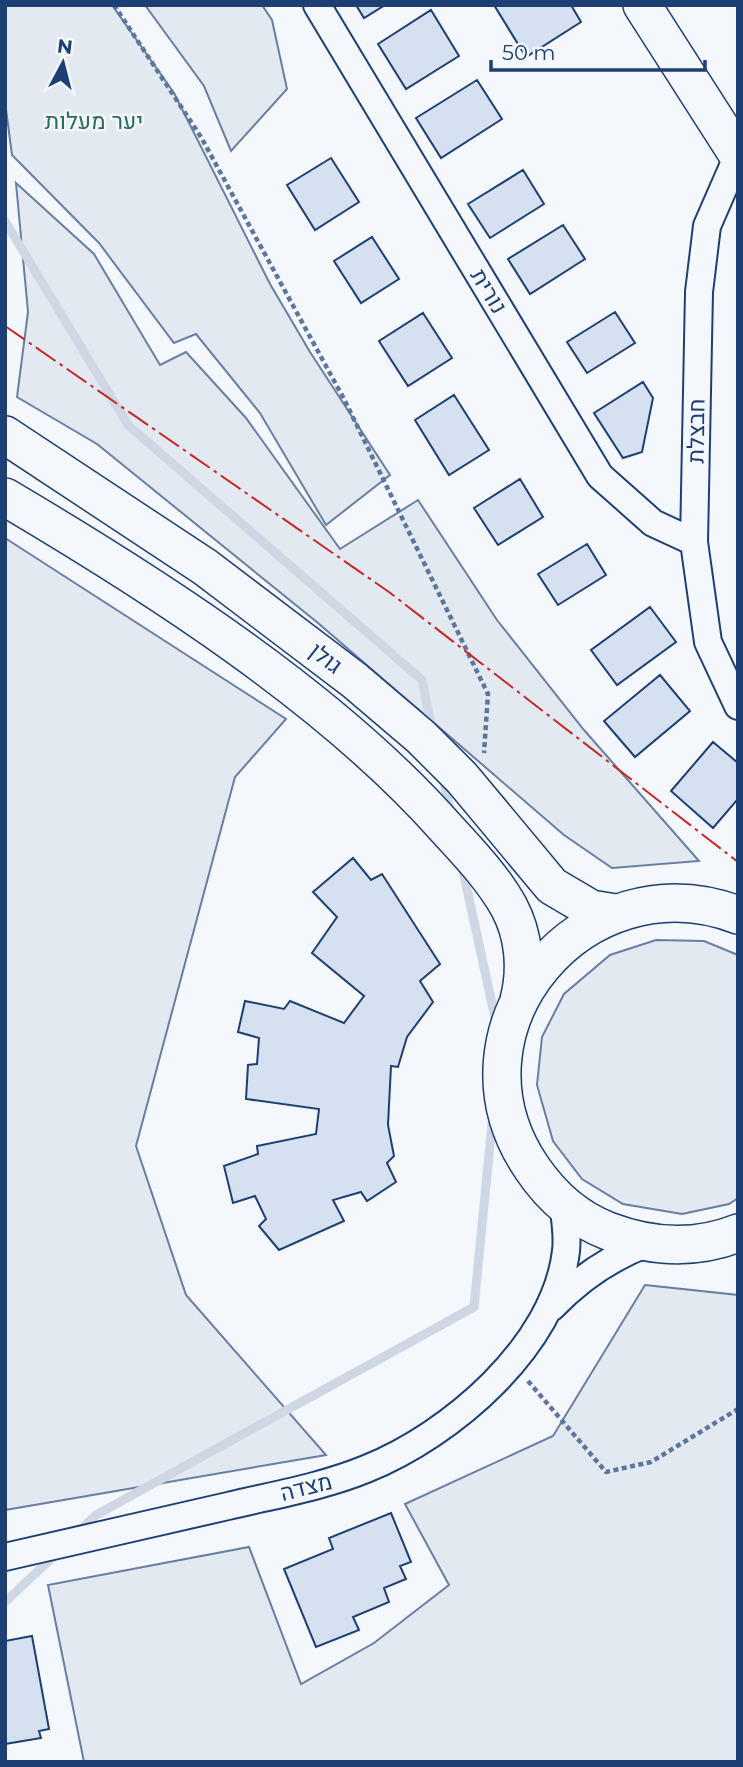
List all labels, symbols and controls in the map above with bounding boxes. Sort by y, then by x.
north arrow [28,28,98,98]
scale bar [491,28,704,72]
text: N [56,34,74,59]
text: 50 m [502,40,556,65]
park label: יער מעלות [45,107,143,135]
street label: נורית [465,263,513,319]
street label: חבצלת [681,398,711,464]
street label: גולן [304,636,348,680]
street label: מצדה [277,1467,335,1507]

